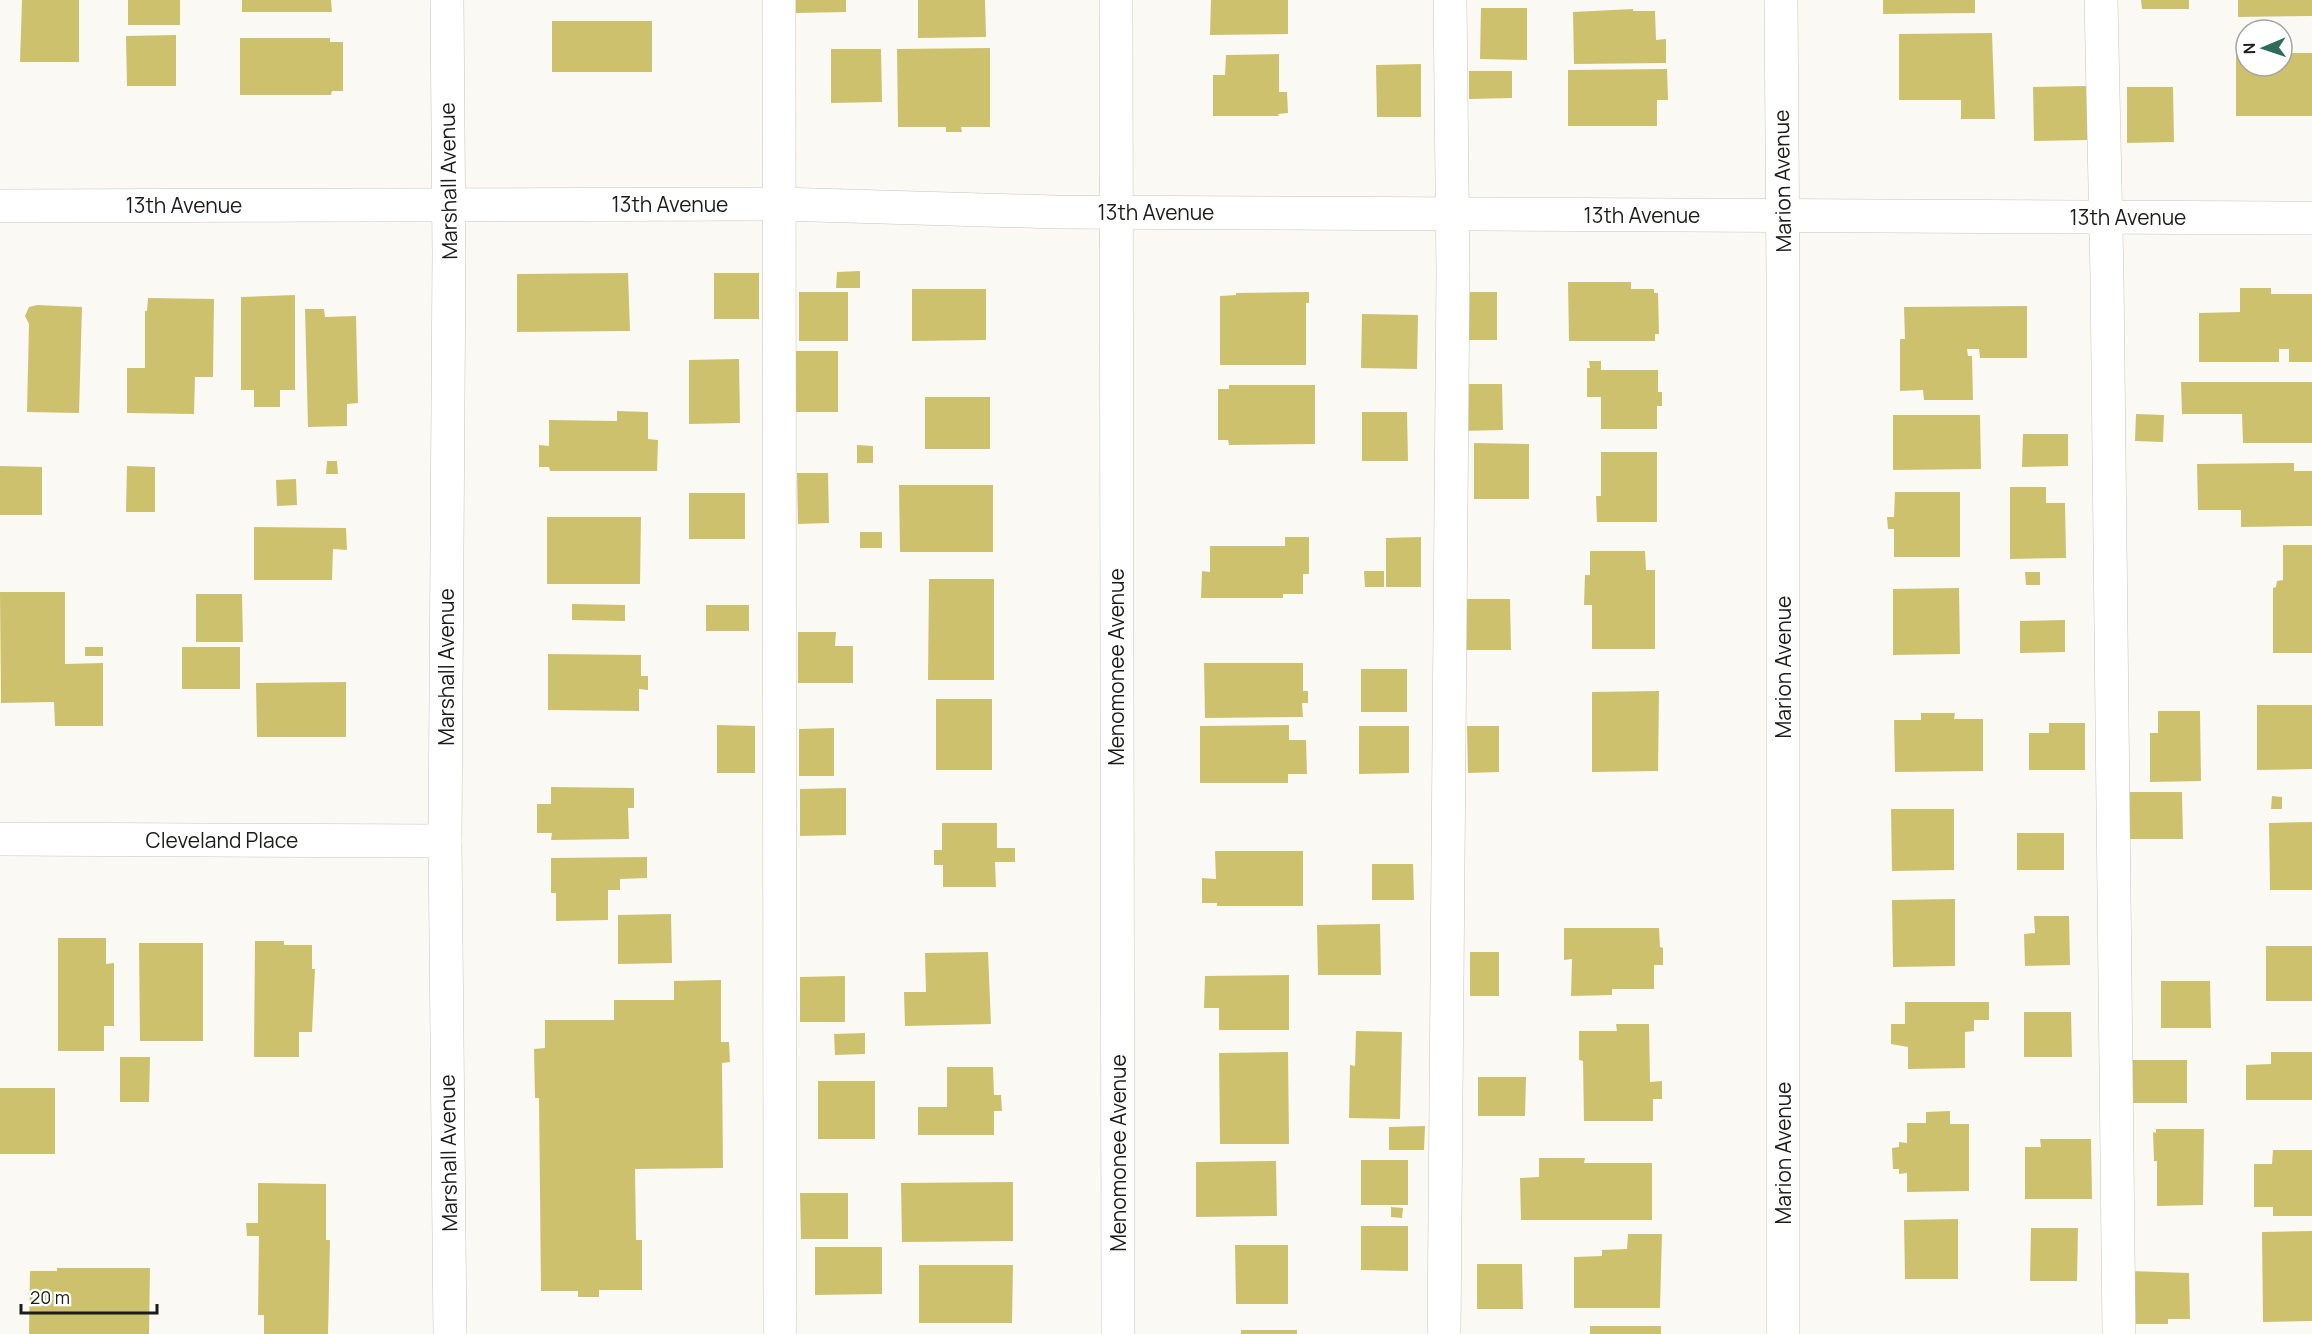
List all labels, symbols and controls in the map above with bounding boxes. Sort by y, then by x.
north arrow [2234,18,2294,78]
text: N [2238,42,2260,55]
street label: Marshall Avenue [433,102,463,260]
street label: Marion Avenue [1767,109,1797,253]
street label: 13th Avenue [612,190,728,218]
street label: 13th Avenue [126,191,242,219]
street label: 13th Avenue [1098,198,1214,226]
street label: 13th Avenue [1584,201,1700,229]
street label: 13th Avenue [2070,203,2186,231]
street label: Menomonee Avenue [1102,568,1130,766]
street label: Marshall Avenue [432,588,460,746]
street label: Marion Avenue [1769,596,1797,738]
street label: Cleveland Place [146,826,298,854]
street label: Menomonee Avenue [1104,1054,1132,1252]
street label: Marshall Avenue [433,1074,463,1232]
street label: Marion Avenue [1769,1082,1797,1224]
scale bar [21,1277,158,1315]
text: 20 m [30,1285,70,1309]

